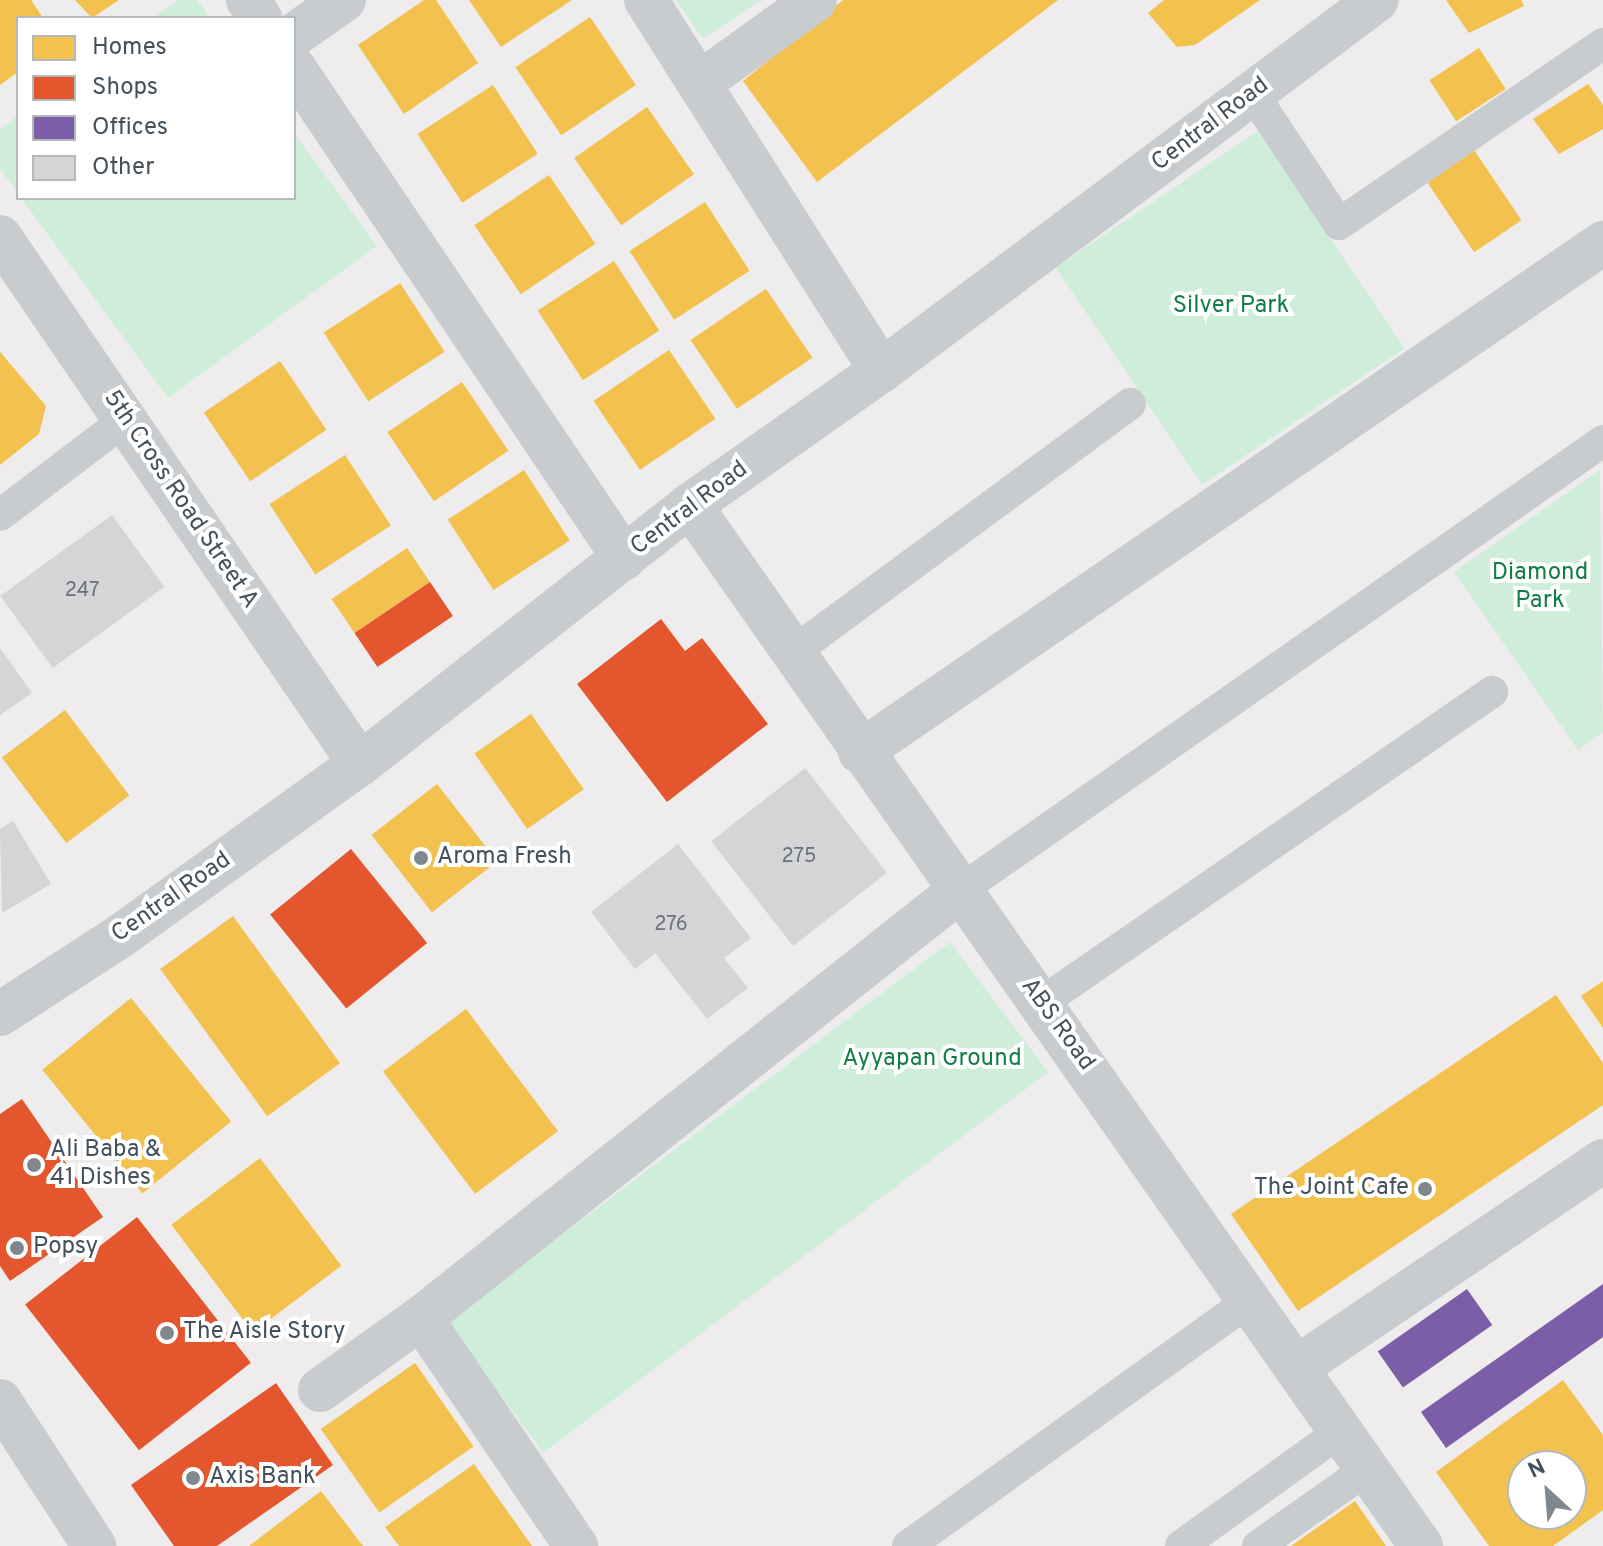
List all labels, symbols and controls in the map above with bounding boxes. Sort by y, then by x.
legend [16,16,296,200]
text: Homes [92,33,167,63]
street label: Central Road [1147,72,1275,178]
text: Shops [92,73,158,103]
text: Offices [92,113,168,143]
text: Other [92,153,154,183]
park label: Silver Park [1173,293,1289,321]
street label: 5th Cross Road Street A [96,385,264,615]
street label: Central Road [626,456,754,562]
park label: Diamond Park [1492,560,1588,616]
house number: 247 [65,579,99,603]
place label: Aroma Fresh [437,844,572,872]
house number: 275 [782,845,816,869]
street label: Central Road [107,846,237,950]
marker: Aroma Fresh [412,849,430,867]
house number: 276 [654,913,688,937]
street label: ABS Road [1014,973,1100,1077]
park label: Ayyapan Ground [842,1046,1022,1074]
place label: Ali Baba & 41 Dishes [50,1137,161,1193]
marker: Ali Baba & 41 Dishes [25,1156,43,1174]
place label: The Joint Cafe [1254,1175,1409,1203]
marker: The Joint Cafe [1416,1180,1434,1198]
place label: Popsy [33,1234,98,1262]
marker: Popsy [8,1239,26,1257]
place label: The Aisle Story [183,1319,346,1347]
marker: The Aisle Story [158,1324,176,1342]
north arrow [1507,1450,1587,1530]
text: N [1524,1454,1550,1485]
place label: Axis Bank [209,1464,316,1492]
marker: Axis Bank [184,1469,202,1487]

